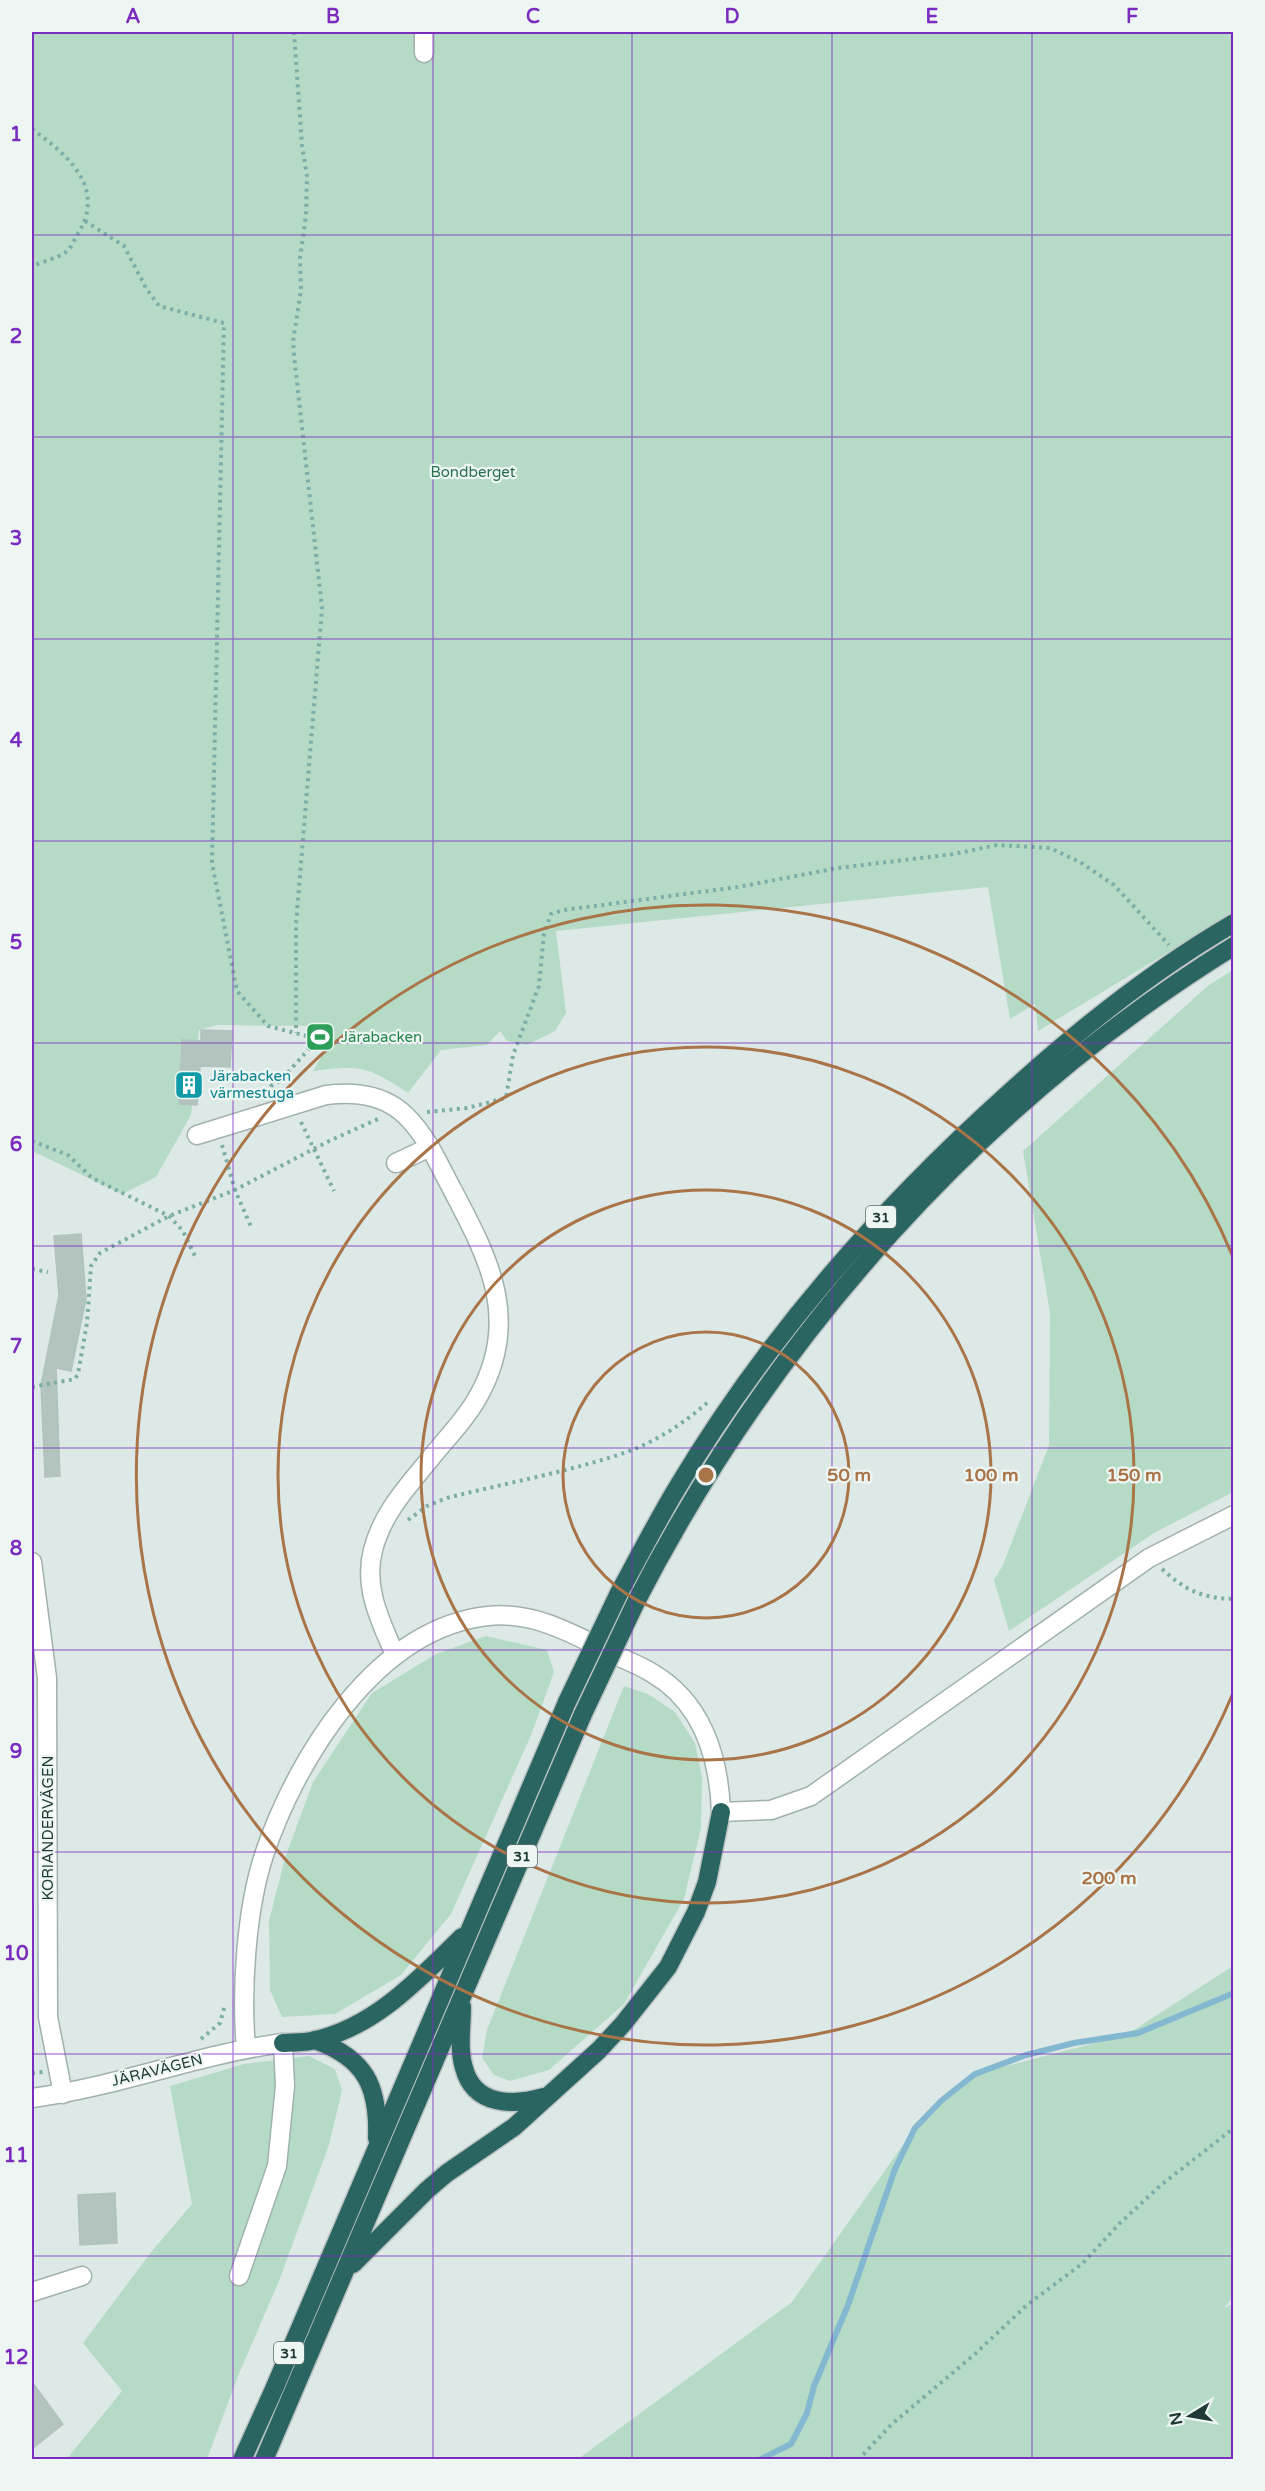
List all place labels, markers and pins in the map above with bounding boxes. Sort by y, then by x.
sports icon: Järabacken [304,1021,336,1053]
place label: Järabacken [341,1028,422,1046]
place label: Järabacken värmestuga [210,1067,294,1102]
building icon: Järabacken värmestuga [173,1069,205,1101]
centre of rings [696,1465,716,1485]

